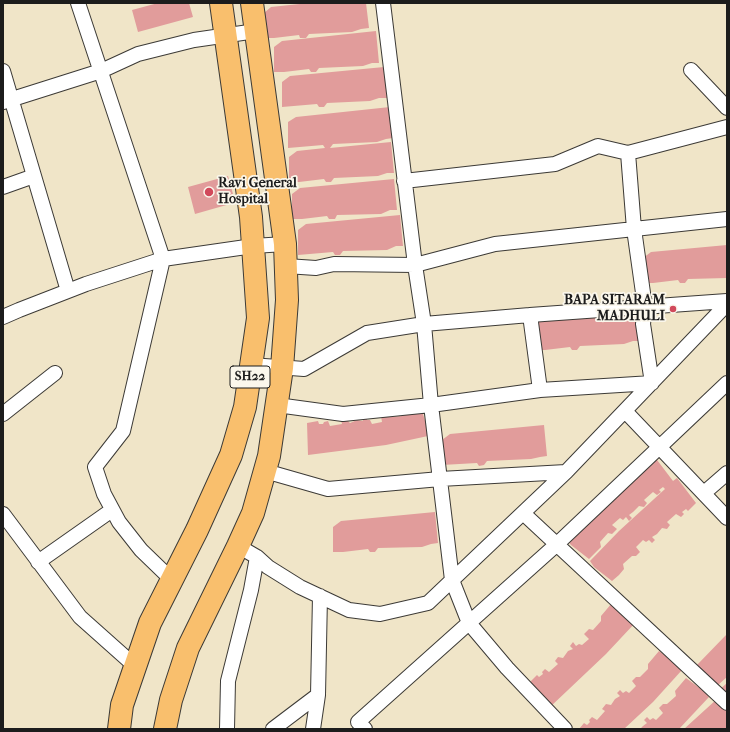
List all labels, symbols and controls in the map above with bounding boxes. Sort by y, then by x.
place label: Ravi General Hospital [218,176,297,208]
marker: Ravi General Hospital [203,186,215,198]
place label: BAPA SITARAM MADHULI [564,293,665,326]
marker: BAPA SITARAM MADHULI [668,304,678,314]
road number: SH22 [230,366,270,388]

